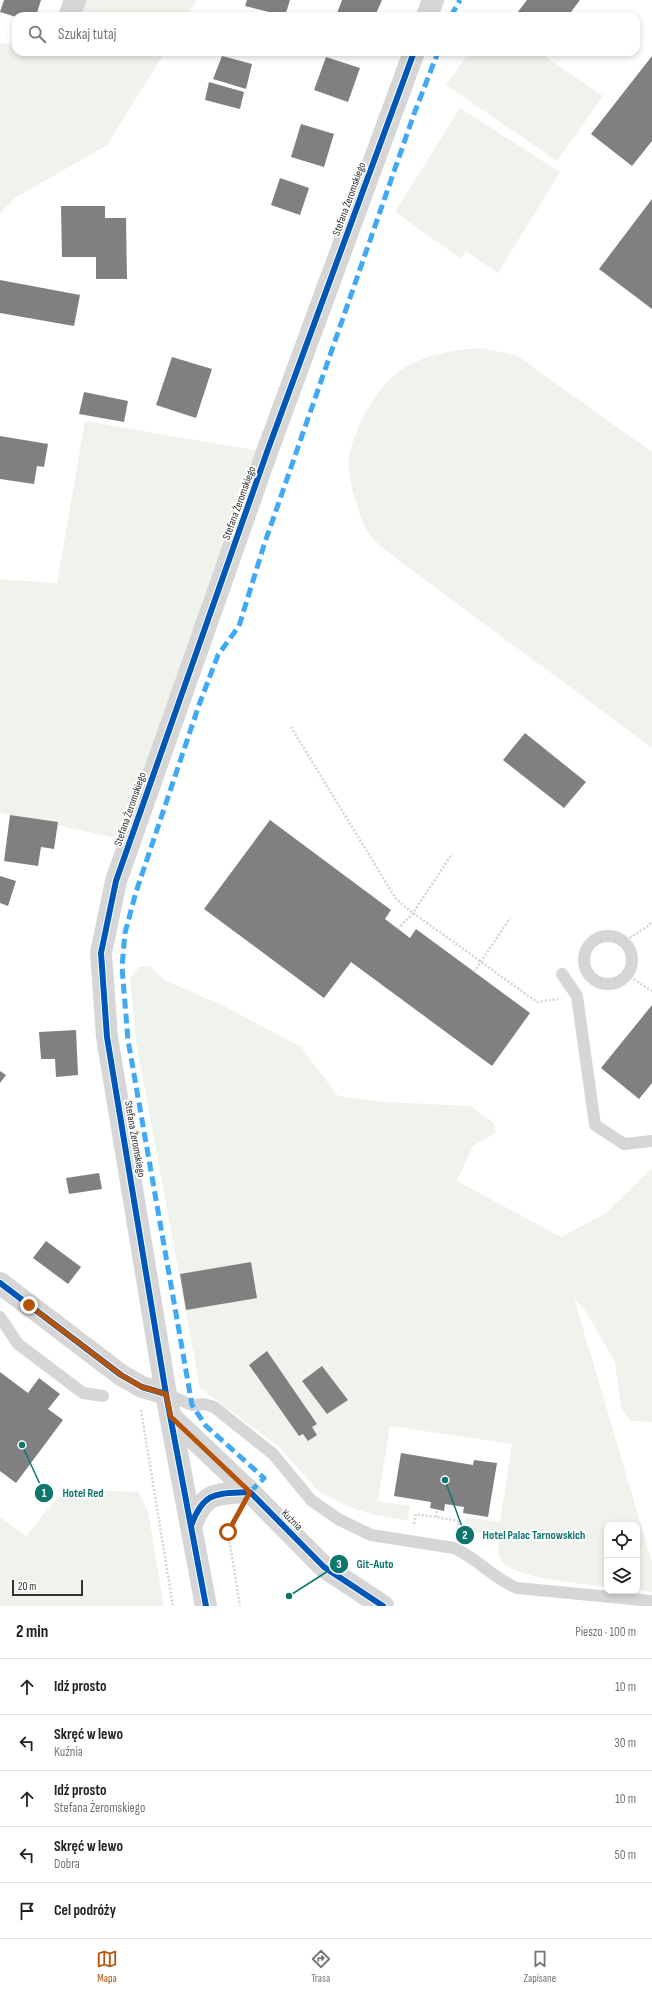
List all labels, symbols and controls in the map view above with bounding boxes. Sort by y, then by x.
search box [12,12,640,56]
icon: search [26,23,48,45]
text: Szukaj tutaj [58,25,116,44]
street label: Stefana Żeromskiego [329,160,368,238]
street label: Stefana Żeromskiego [219,464,258,542]
street label: Stefana Żeromskiego [110,770,149,848]
street label: Stefana Żeromskiego [122,1100,149,1179]
route end [20,1296,38,1314]
callout: Hotel Red [34,1481,111,1505]
text: 1 [42,1486,47,1501]
text: Hotel Red [62,1486,104,1501]
street label: Kuźnia [279,1507,305,1533]
map controls [604,1522,640,1594]
button: locate [604,1522,640,1558]
route start [219,1523,237,1541]
callout: Hotel Palac Tarnowskich [455,1523,594,1547]
text: 2 [462,1528,468,1543]
text: Hotel Palac Tarnowskich [483,1528,585,1543]
callout: Git-Auto [329,1552,402,1576]
text: 3 [336,1557,342,1572]
text: Git-Auto [356,1557,394,1572]
button: layers [604,1558,640,1594]
scale bar [12,1578,83,1597]
text: 20 m [18,1580,36,1593]
text: 2 min [16,1622,48,1642]
text: Pieszo · 100 m [575,1624,636,1640]
icon: ahead [16,1676,38,1698]
text: Idź prosto [54,1677,107,1696]
text: 10 m [615,1679,636,1695]
text: Skręć w lewo [54,1725,123,1744]
icon: left [16,1732,38,1754]
text: 30 m [614,1735,636,1751]
text: Kuźnia [54,1744,83,1760]
text: Idź prosto [54,1781,107,1800]
icon: ahead [16,1788,38,1810]
text: 10 m [615,1791,636,1807]
text: Stefana Żeromskiego [54,1800,145,1816]
text: Skręć w lewo [54,1837,123,1856]
icon: left [16,1844,38,1866]
text: 50 m [615,1847,636,1863]
text: Dobra [54,1856,80,1872]
icon: arrive [16,1900,38,1922]
text: Cel podróży [54,1901,116,1920]
tab: Mapa [96,1948,118,1985]
tab: Trasa [310,1948,332,1985]
tab: Zapisane [524,1948,556,1985]

